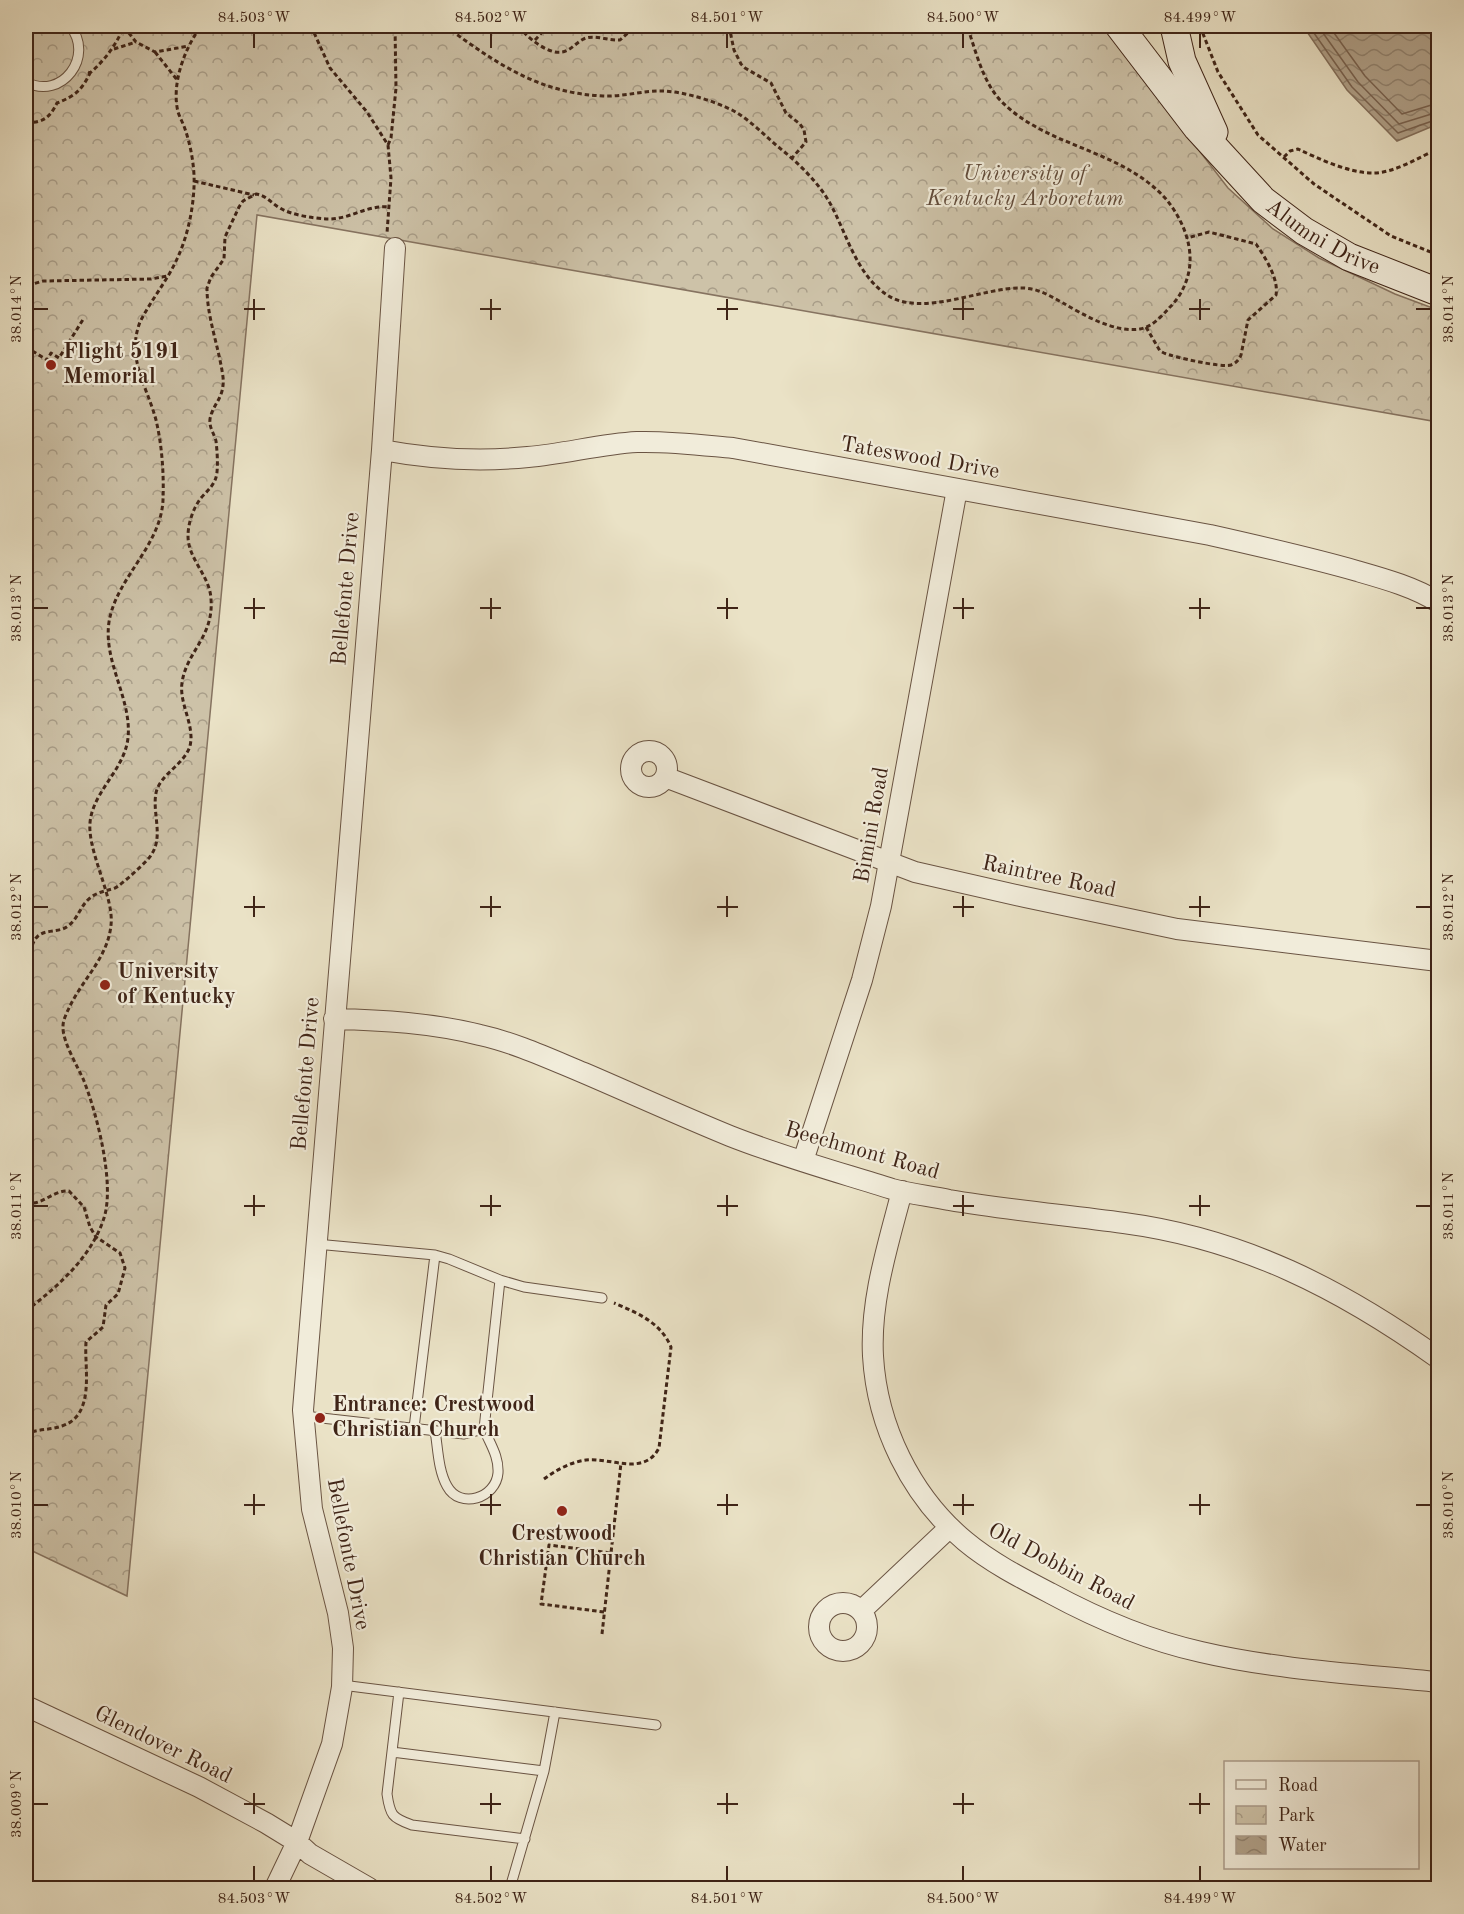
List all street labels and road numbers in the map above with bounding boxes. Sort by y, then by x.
street label: Alumni Drive [1262,195,1383,279]
street label: Tateswood Drive [839,433,1001,483]
street label: Bellefonte Drive [328,511,364,667]
street label: Bimini Road [851,765,893,885]
street label: Raintree Road [980,852,1118,902]
street label: Bellefonte Drive [288,996,324,1152]
street label: Beechmont Road [782,1118,942,1184]
street label: Bellefonte Drive [322,1476,374,1632]
street label: Old Dobbin Road [984,1519,1138,1615]
street label: Glendover Road [91,1702,235,1788]

